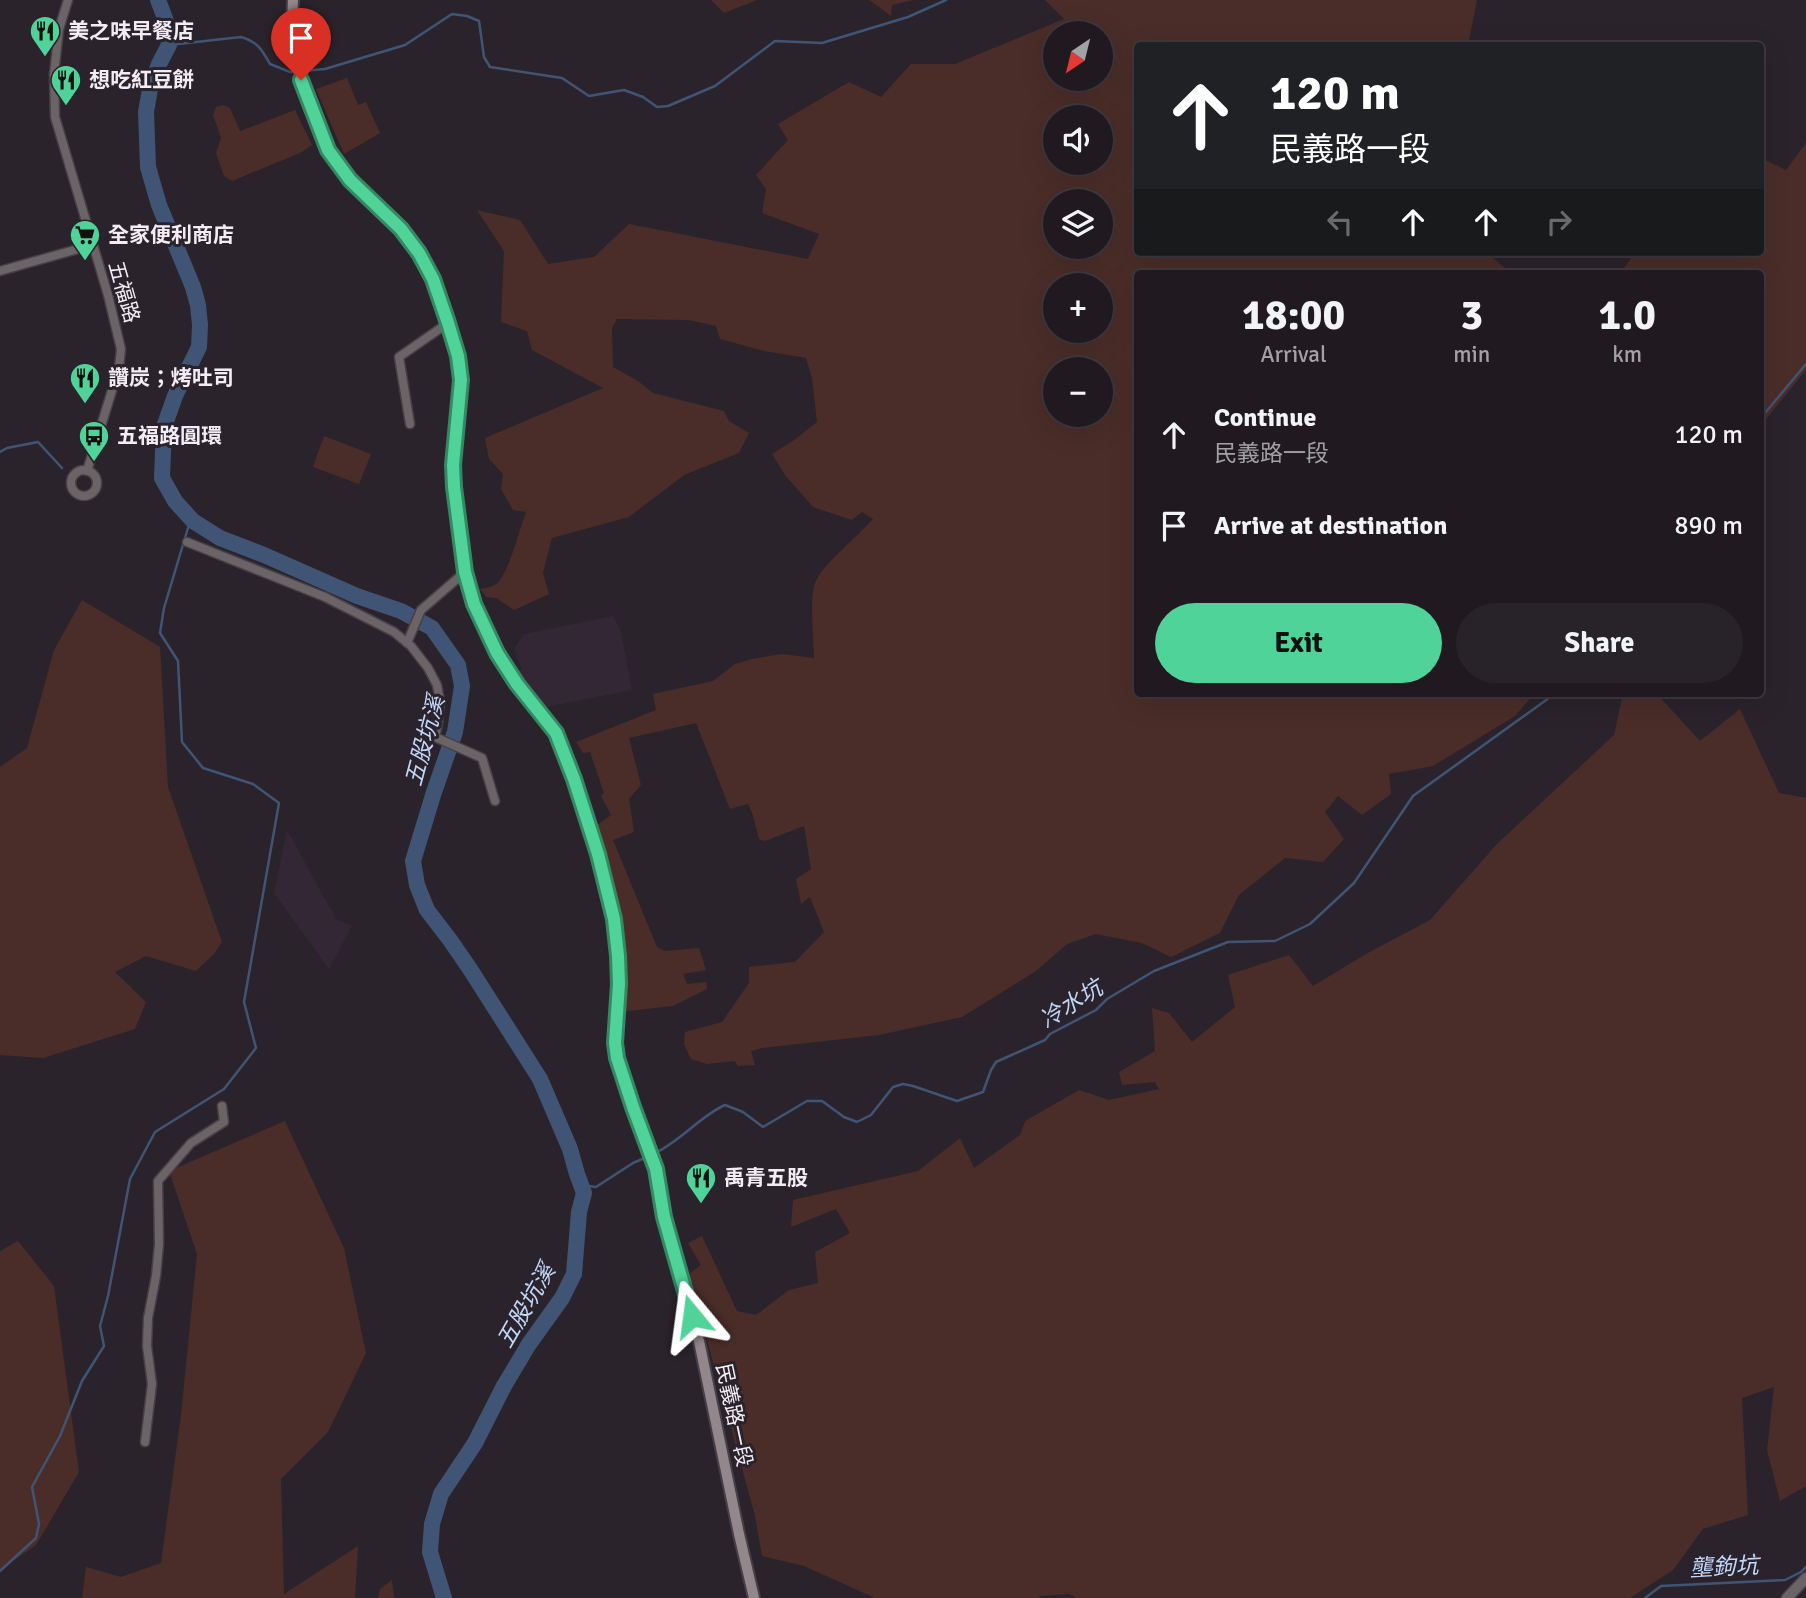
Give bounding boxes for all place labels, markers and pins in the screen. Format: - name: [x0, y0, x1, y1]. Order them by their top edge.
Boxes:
- pin: [271, 8, 331, 80]
- restaurant icon: 美之味早餐店: [28, 14, 62, 58]
- place label: 美之味早餐店: [68, 18, 194, 44]
- restaurant icon: 想吃紅豆餅: [49, 63, 83, 107]
- place label: 想吃紅豆餅: [89, 67, 194, 93]
- supermarket icon: 全家便利商店: [68, 218, 102, 262]
- place label: 全家便利商店: [108, 222, 234, 248]
- restaurant icon: 讚炭；烤吐司: [68, 361, 102, 405]
- place label: 讚炭；烤吐司: [108, 365, 234, 391]
- bus stop icon: 五福路圓環: [77, 419, 111, 463]
- place label: 五福路圓環: [117, 423, 222, 449]
- restaurant icon: 禹青五股: [684, 1161, 718, 1205]
- place label: 禹青五股: [724, 1165, 808, 1191]

